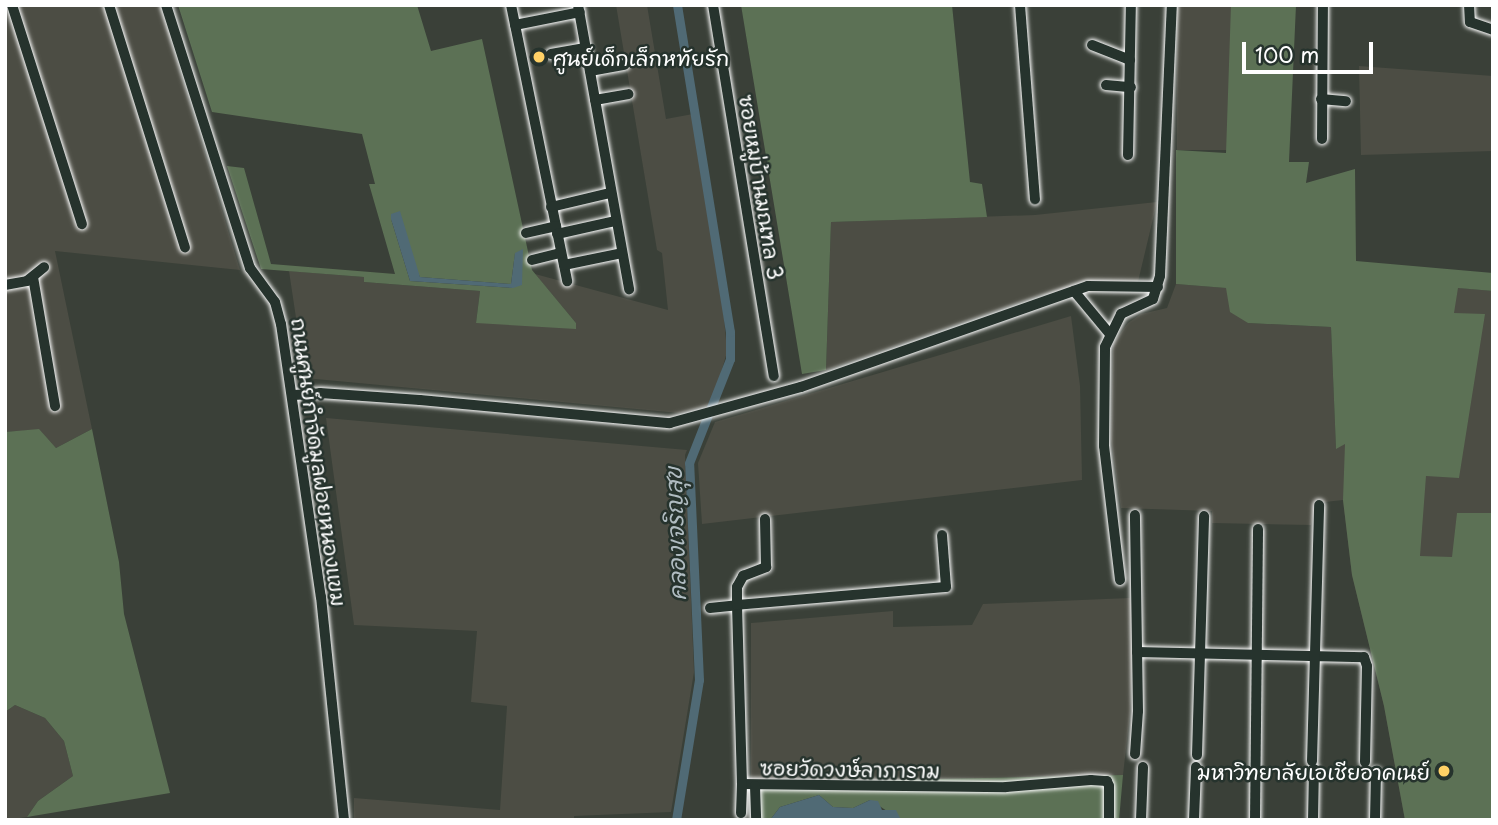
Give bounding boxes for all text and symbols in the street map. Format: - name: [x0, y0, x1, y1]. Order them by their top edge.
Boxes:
- scale bar: [1246, 28, 1377, 72]
- text: 100 m: [1255, 38, 1319, 70]
- place label: ศูนย์เด็กเล็กหทัยรัก: [553, 44, 729, 70]
- marker: ศูนย์เด็กเล็กหทัยรัก: [531, 49, 547, 65]
- street label: ซอยหมู่บ้านมณฑล 3: [735, 93, 789, 281]
- street label: ถนนศูนย์กำจัดมูลฝอยหนองแขม: [287, 316, 353, 608]
- water label: คลองเจริญสุข: [659, 467, 691, 601]
- street label: ซอยวัดวงษ์ลาภาราม: [760, 754, 940, 782]
- place label: มหาวิทยาลัยเอเชียอาคเนย์: [1197, 758, 1430, 784]
- marker: มหาวิทยาลัยเอเชียอาคเนย์: [1436, 763, 1452, 779]

